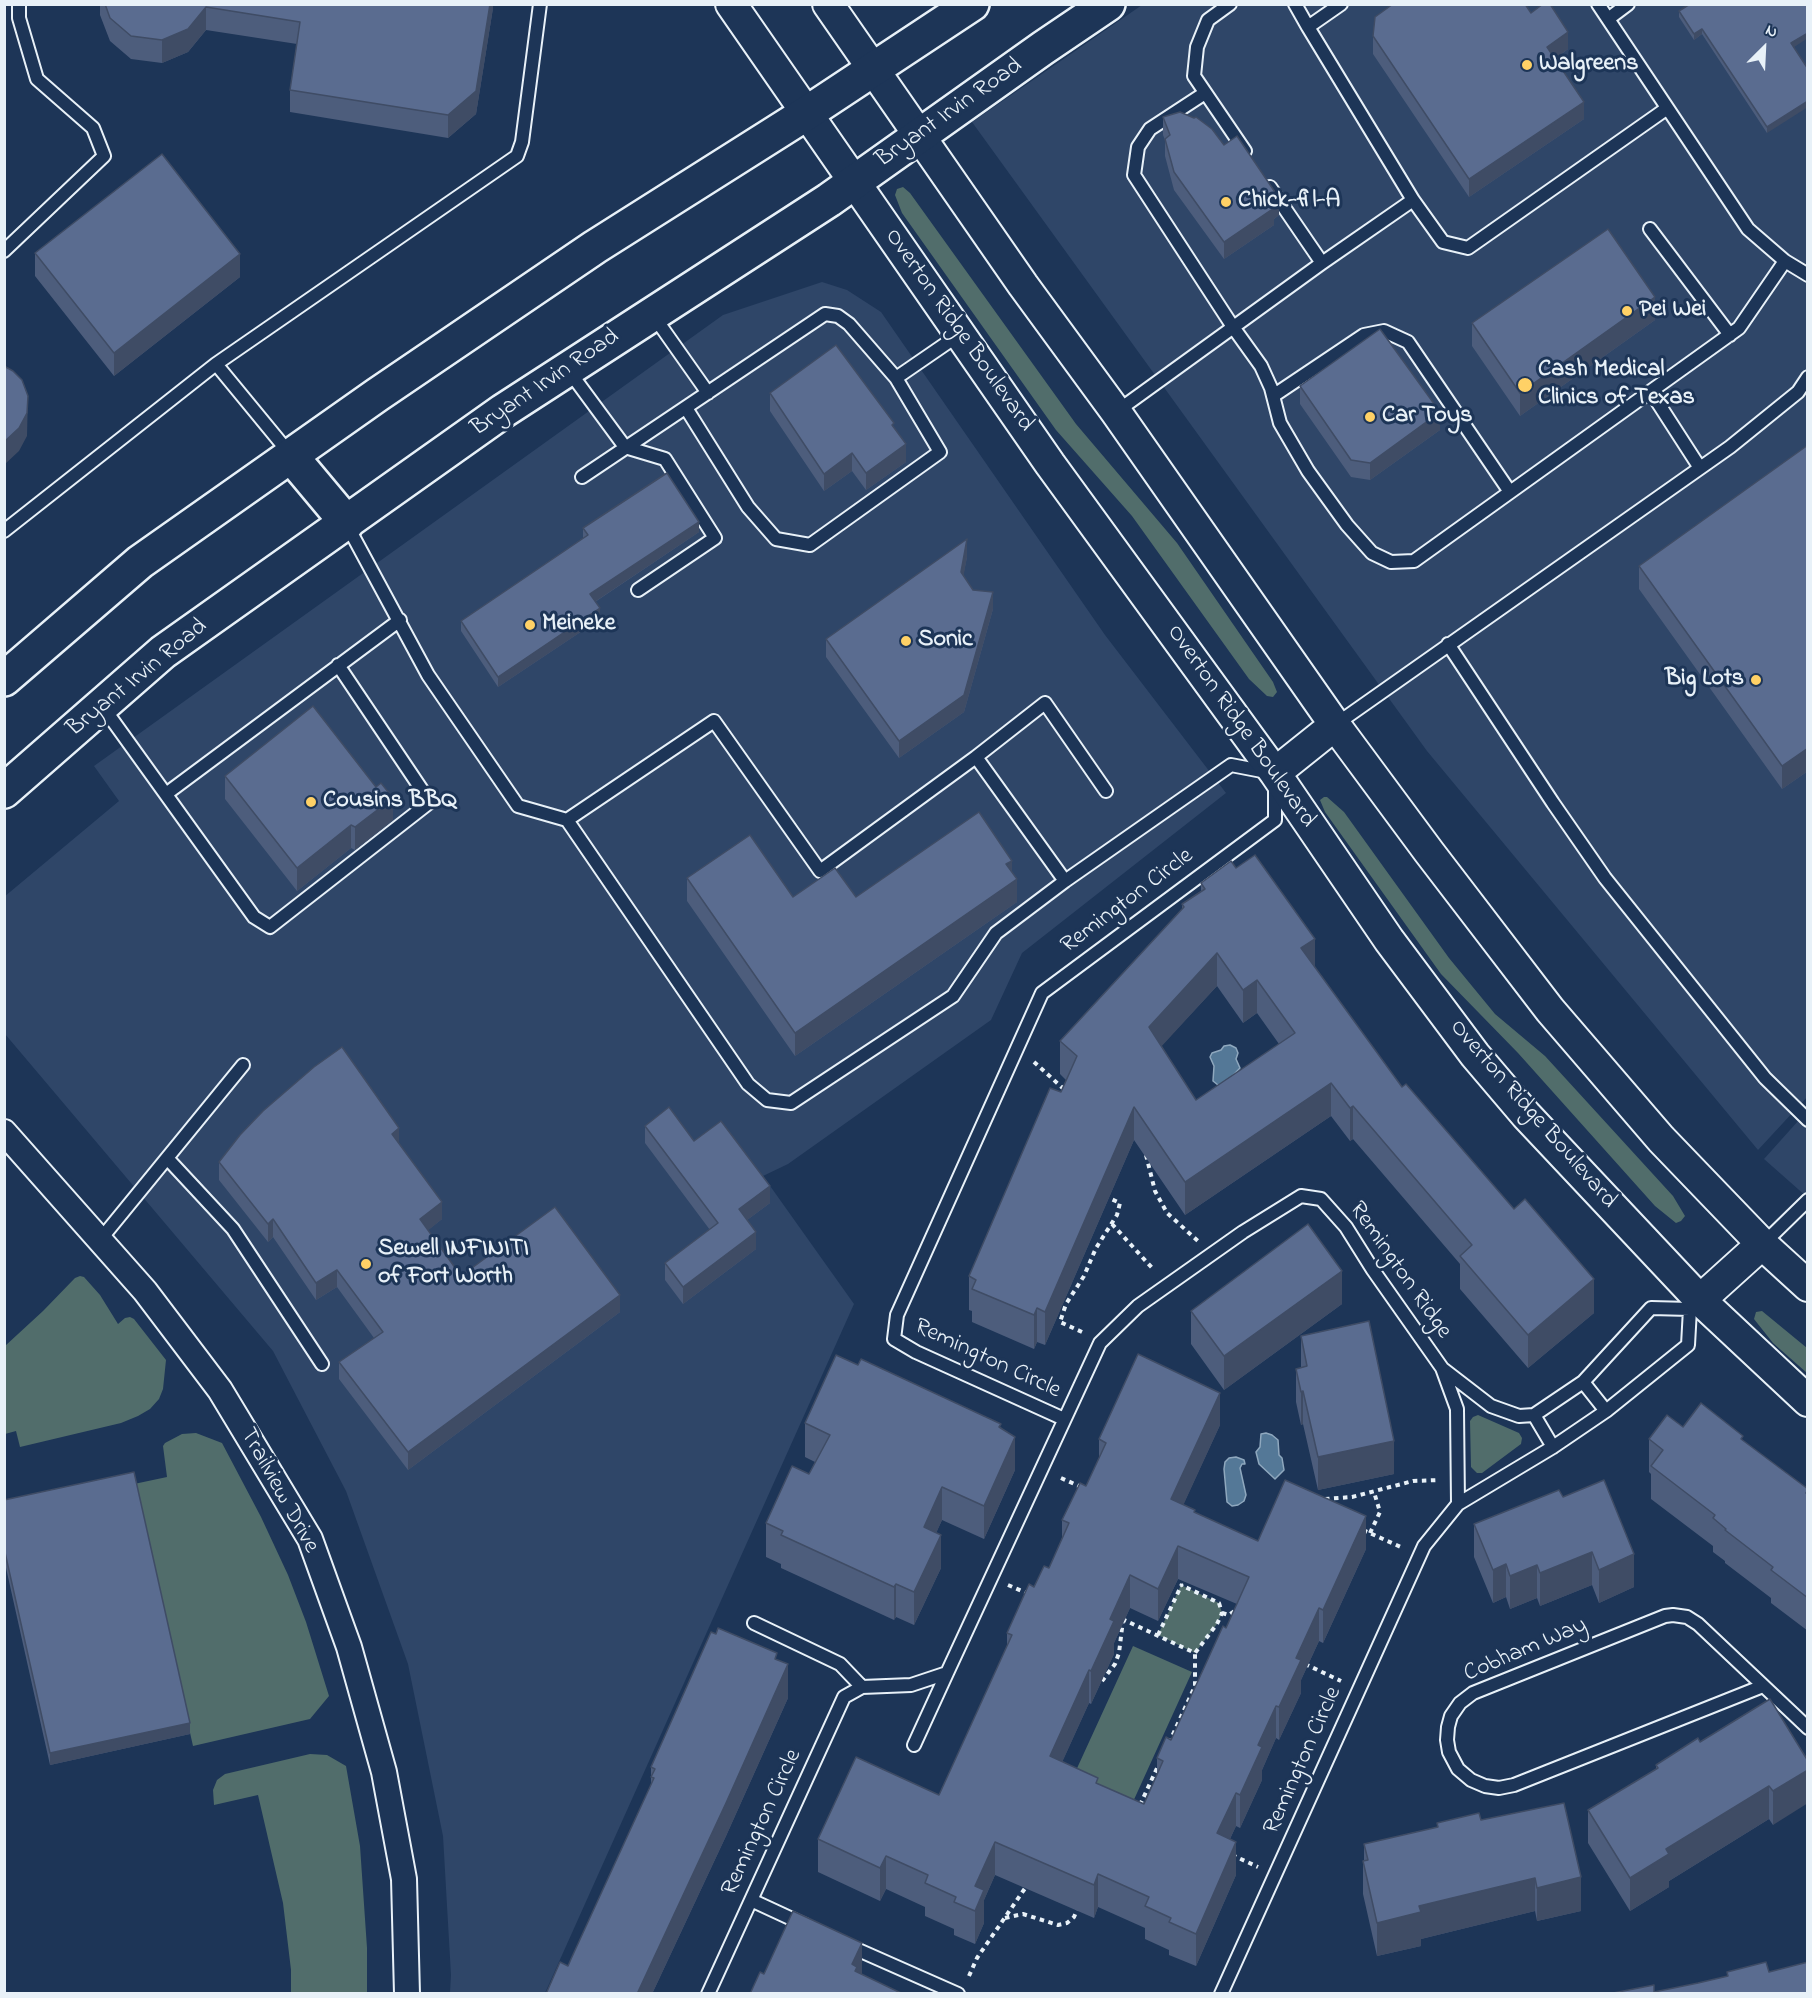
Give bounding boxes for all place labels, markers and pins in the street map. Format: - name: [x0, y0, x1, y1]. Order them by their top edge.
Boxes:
- place label: Walgreens: [1539, 51, 1638, 79]
- marker: Walgreens: [1520, 58, 1534, 72]
- place label: Chick-fil-A: [1238, 188, 1340, 216]
- marker: Chick-fil-A: [1219, 195, 1233, 209]
- place label: Pei Wei: [1639, 297, 1706, 325]
- marker: Pei Wei: [1620, 304, 1634, 318]
- place label: Cash Medical Clinics of Texas: [1538, 357, 1695, 413]
- marker: Cash Medical Clinics of Texas: [1516, 376, 1534, 394]
- place label: Car Toys: [1382, 403, 1472, 431]
- marker: Car Toys: [1363, 410, 1377, 424]
- place label: Meineke: [542, 611, 615, 639]
- marker: Meineke: [523, 618, 537, 632]
- place label: Sonic: [918, 627, 973, 655]
- marker: Sonic: [899, 634, 913, 648]
- place label: Big Lots: [1665, 666, 1744, 694]
- marker: Big Lots: [1749, 673, 1763, 687]
- place label: Cousins BBQ: [323, 788, 457, 816]
- marker: Cousins BBQ: [304, 795, 318, 809]
- place label: Sewell INFINITI of Fort Worth: [378, 1236, 529, 1292]
- marker: Sewell INFINITI of Fort Worth: [359, 1257, 373, 1271]

